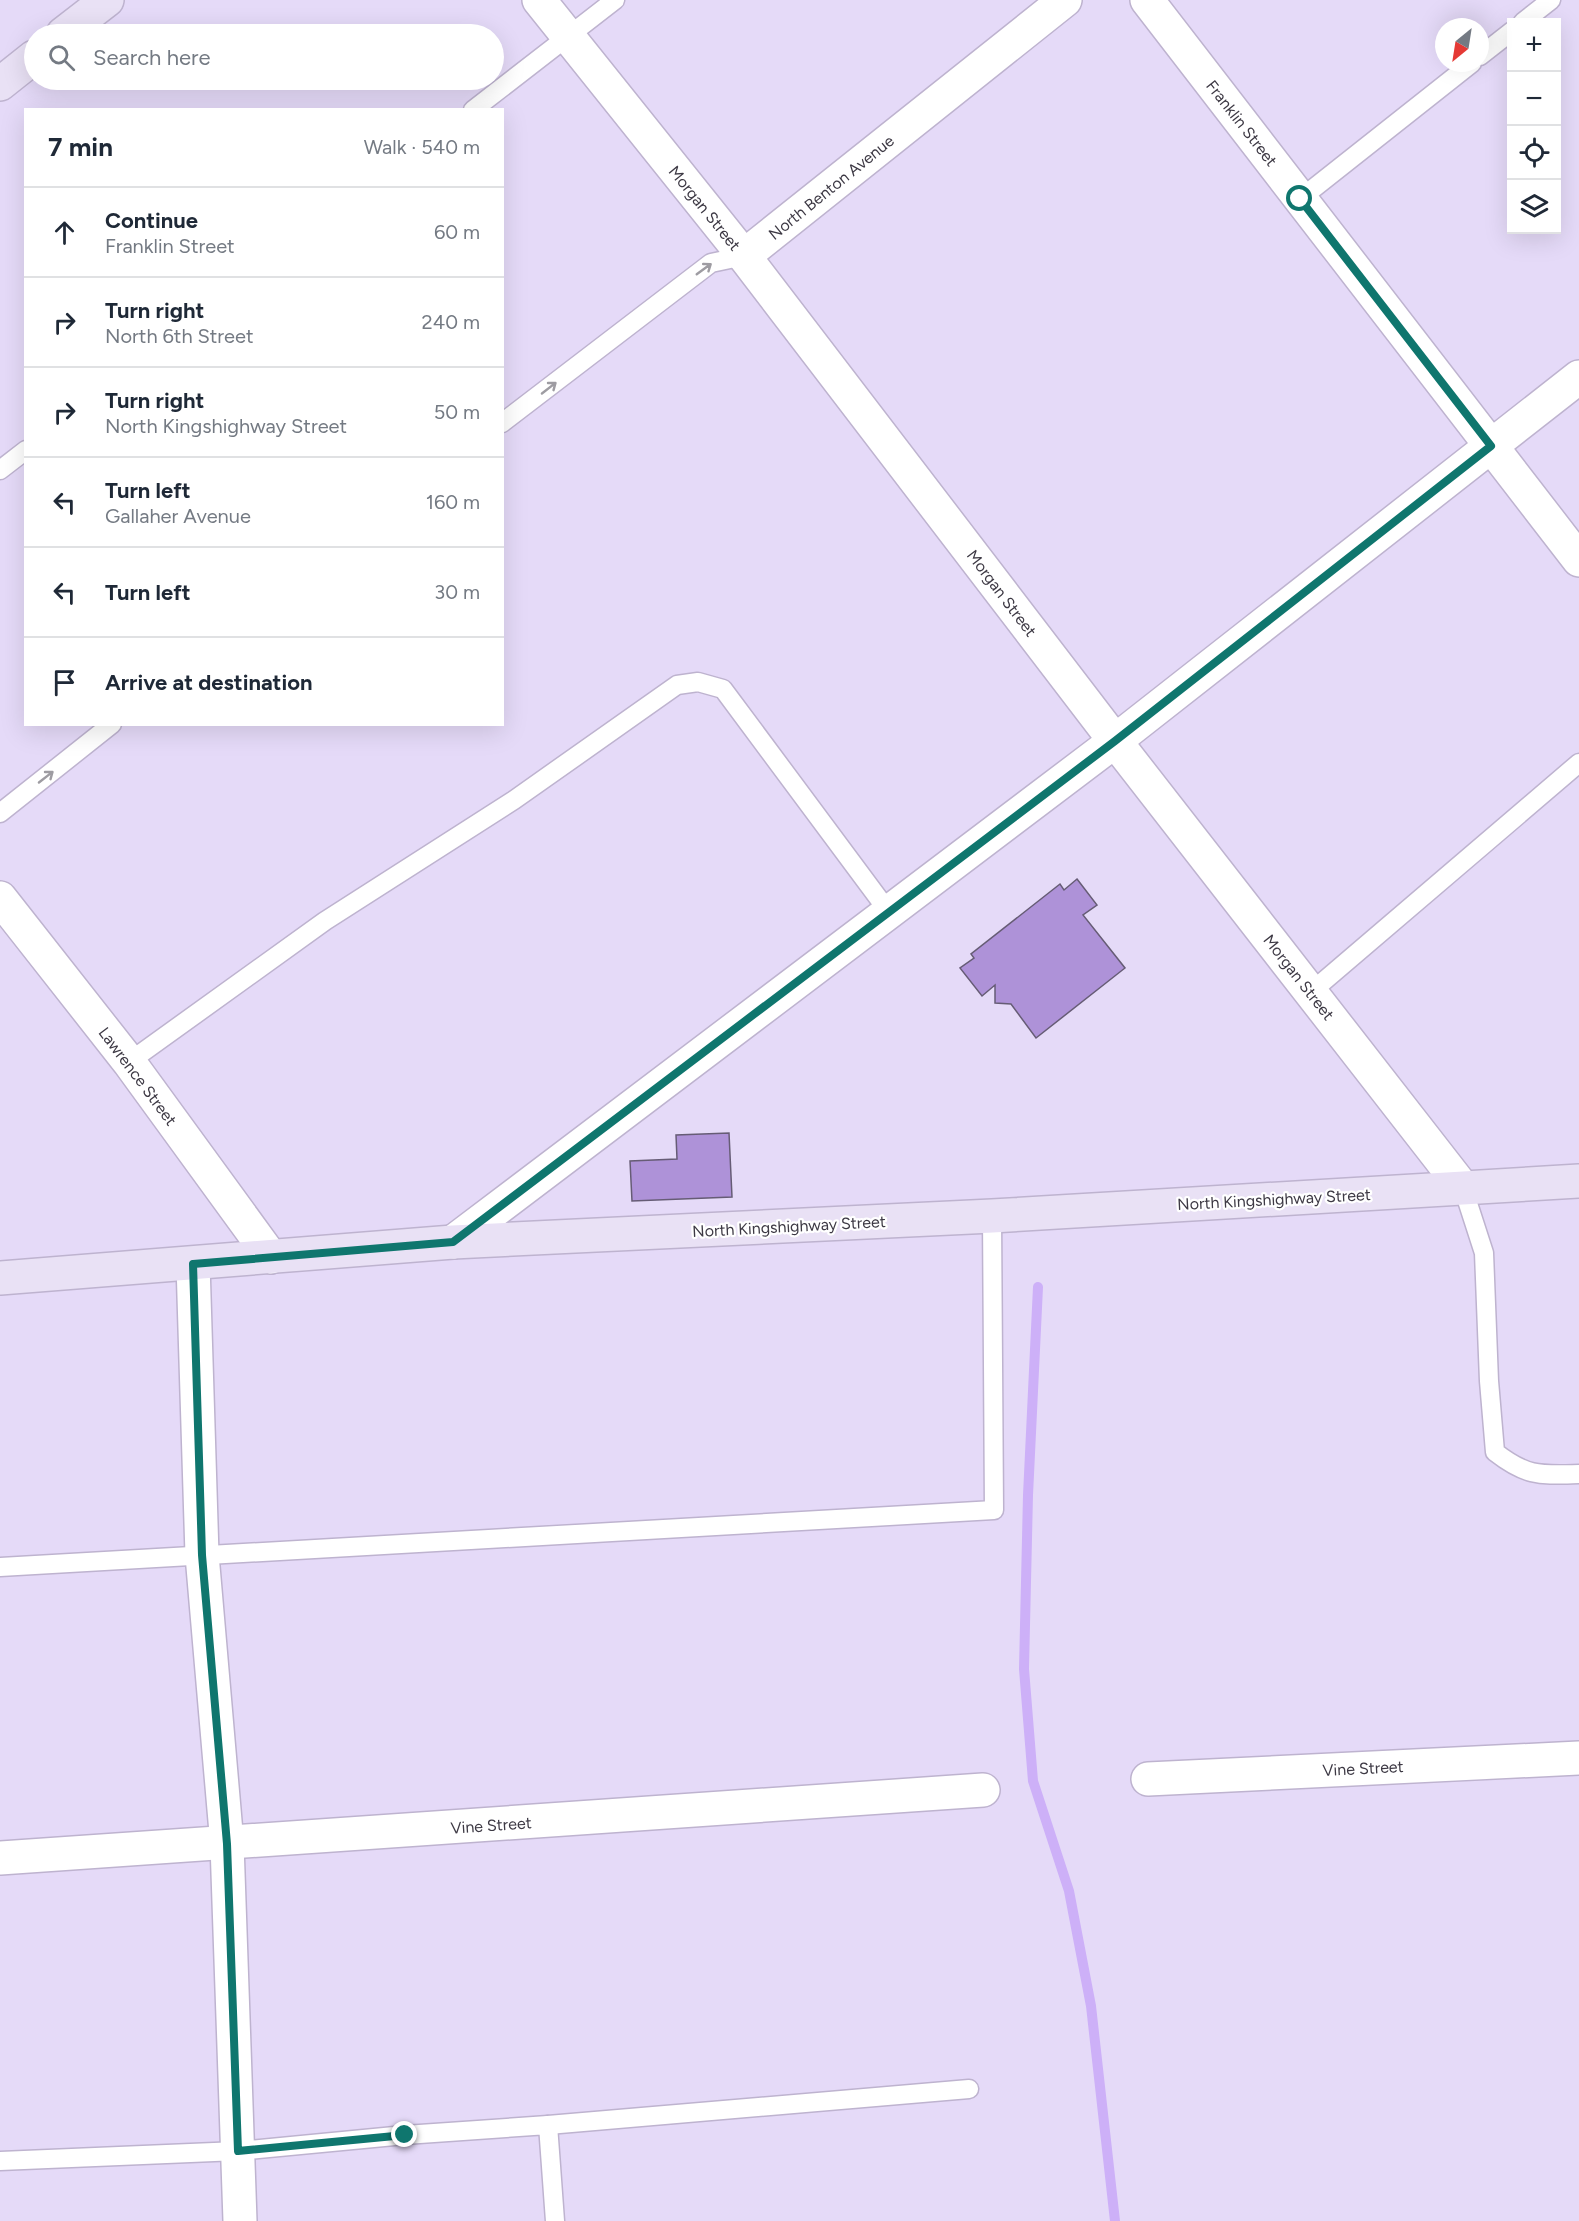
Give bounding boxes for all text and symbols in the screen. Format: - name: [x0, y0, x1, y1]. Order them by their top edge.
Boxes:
- north arrow: [1435, 18, 1489, 72]
- map controls: [1507, 18, 1561, 234]
- button: +: [1507, 18, 1561, 72]
- search box: [24, 24, 504, 90]
- icon: search: [45, 41, 78, 74]
- text: Search here: [93, 44, 211, 71]
- button: −: [1507, 72, 1561, 126]
- street label: Franklin Street: [1202, 77, 1281, 170]
- button: locate: [1507, 126, 1561, 180]
- text: 7 min: [48, 131, 113, 163]
- street label: North Benton Avenue: [765, 131, 898, 244]
- text: Walk · 540 m: [364, 135, 480, 159]
- street label: Morgan Street: [665, 162, 745, 254]
- button: layers: [1507, 180, 1561, 234]
- route start: [1286, 185, 1312, 211]
- text: Continue: [105, 207, 198, 234]
- icon: ahead: [48, 216, 81, 249]
- text: 60 m: [434, 220, 480, 244]
- text: Franklin Street: [105, 234, 235, 258]
- one-way arrow: [695, 263, 711, 275]
- text: Turn right: [105, 297, 204, 324]
- icon: right: [48, 306, 81, 339]
- text: 240 m: [422, 310, 480, 334]
- text: North 6th Street: [105, 324, 253, 348]
- one-way arrow: [541, 381, 557, 394]
- text: Turn right: [105, 387, 204, 414]
- icon: right: [48, 396, 81, 429]
- text: 50 m: [434, 400, 480, 424]
- text: North Kingshighway Street: [105, 414, 347, 438]
- text: Turn left: [105, 477, 191, 504]
- icon: left: [48, 486, 81, 519]
- text: 160 m: [426, 490, 480, 514]
- text: Gallaher Avenue: [105, 504, 251, 528]
- street label: Morgan Street: [963, 546, 1040, 640]
- icon: left: [48, 576, 81, 609]
- text: Turn left: [105, 579, 191, 606]
- text: 30 m: [434, 580, 480, 604]
- icon: arrive: [48, 666, 81, 699]
- text: Arrive at destination: [105, 669, 313, 696]
- one-way arrow: [38, 770, 54, 783]
- street label: Morgan Street: [1259, 931, 1338, 1024]
- street label: Lawrence Street: [94, 1023, 181, 1129]
- street label: North Kingshighway Street: [1177, 1185, 1371, 1214]
- street label: North Kingshighway Street: [692, 1212, 886, 1241]
- street label: Vine Street: [1322, 1757, 1404, 1780]
- street label: Vine Street: [450, 1813, 532, 1838]
- route end: [391, 2121, 417, 2147]

